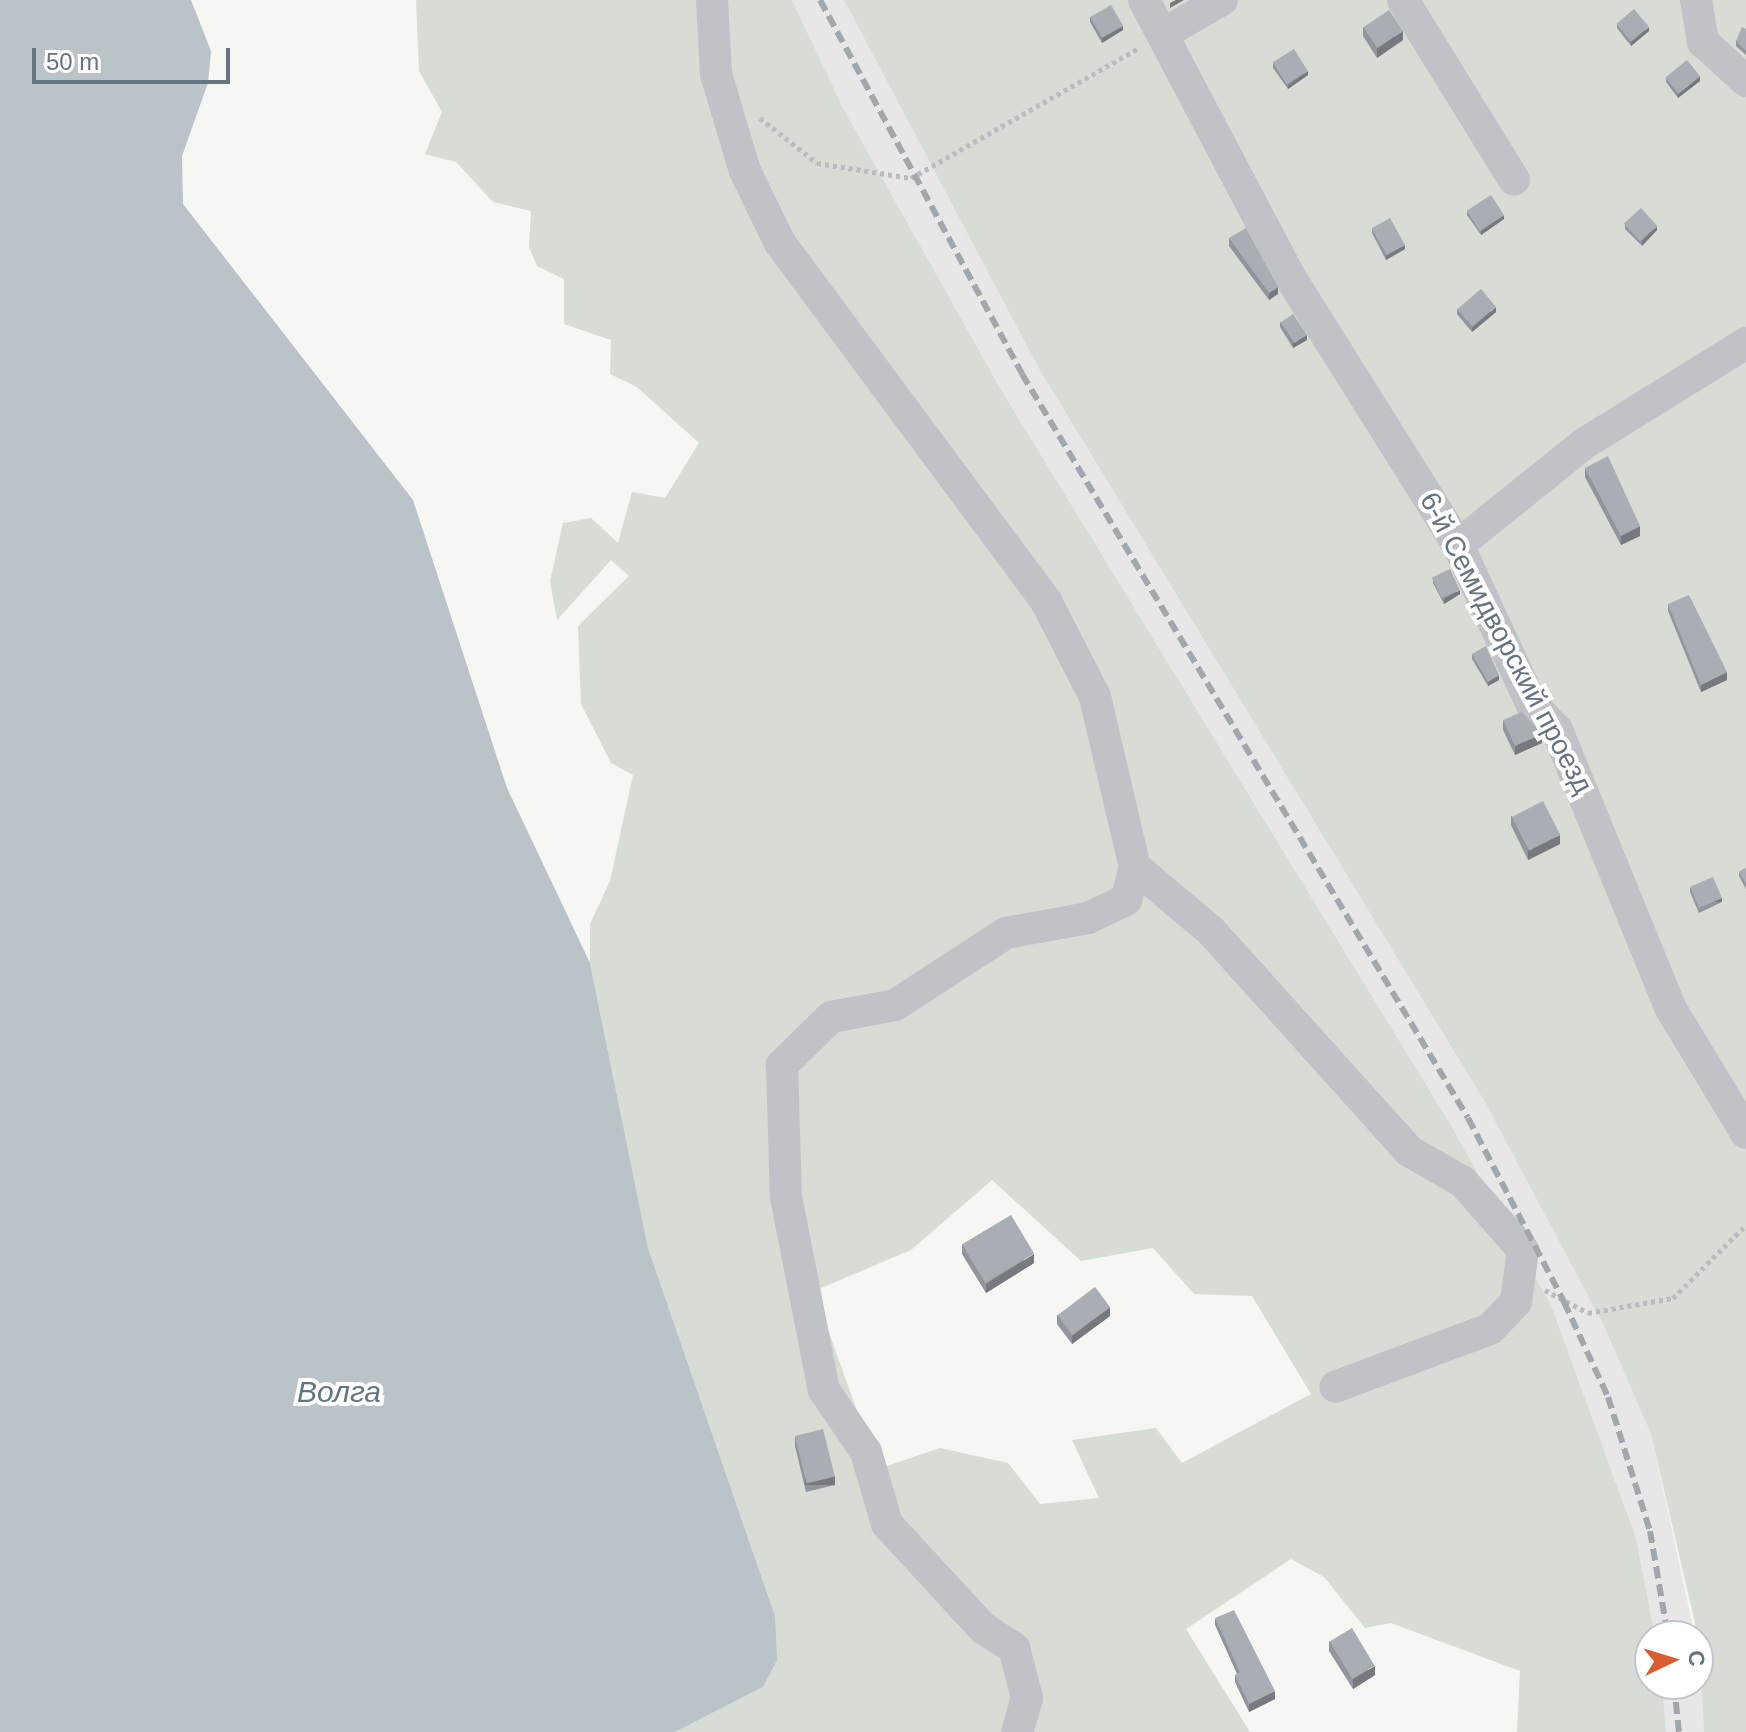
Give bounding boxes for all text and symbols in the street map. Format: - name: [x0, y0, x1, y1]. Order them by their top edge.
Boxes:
- scale bar: [36, 32, 234, 82]
- text: 50 m: [46, 48, 99, 75]
- street label: 6-й Семидворский проезд: [1412, 487, 1600, 799]
- water label: Волга: [297, 1374, 381, 1410]
- north arrow: [1634, 1620, 1714, 1700]
- text: С: [1683, 1650, 1709, 1667]

